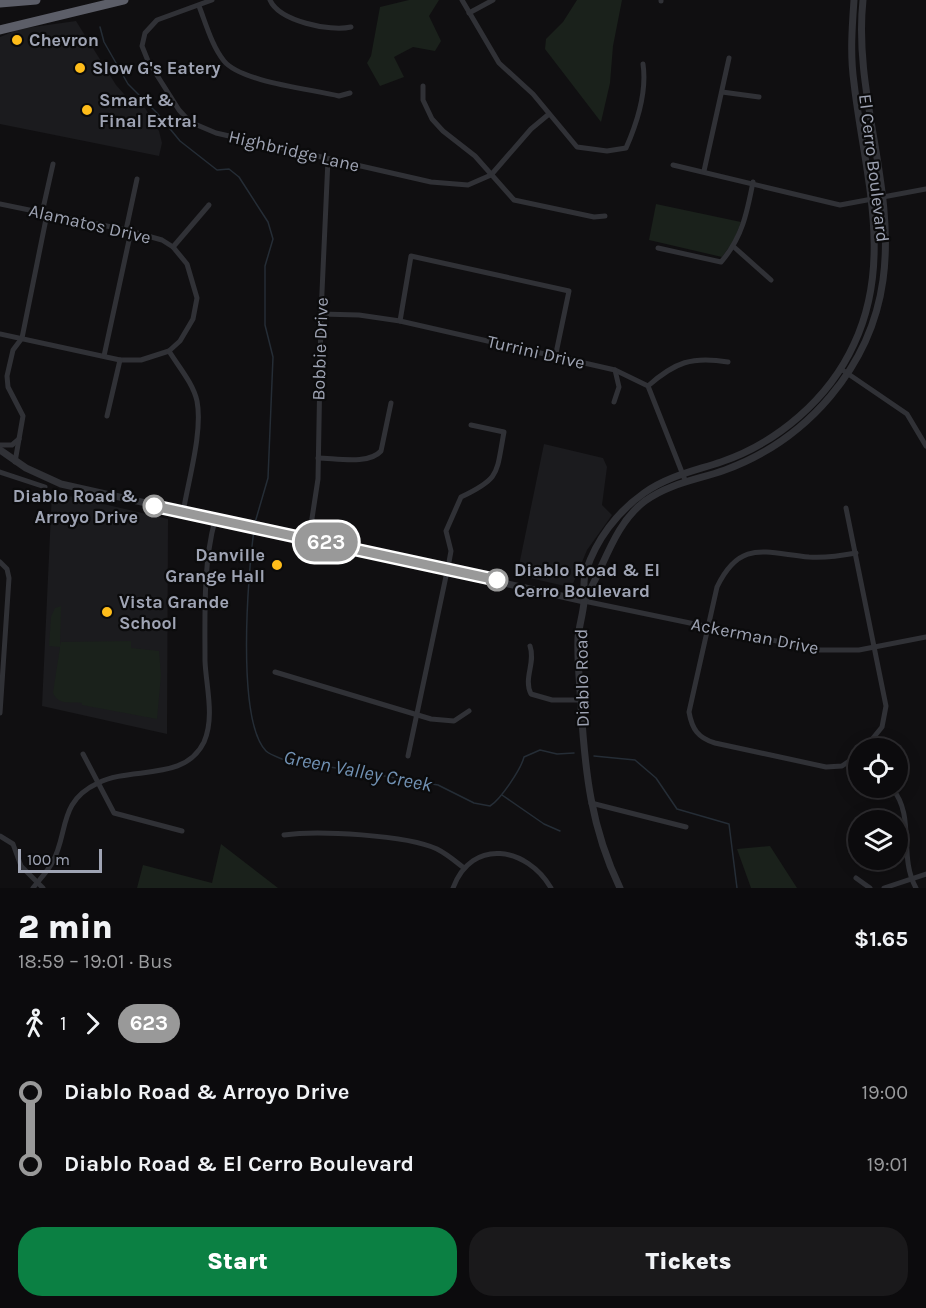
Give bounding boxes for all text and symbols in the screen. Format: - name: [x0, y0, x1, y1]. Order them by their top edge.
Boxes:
- place label: Chevron: [29, 29, 99, 51]
- marker: Chevron: [10, 33, 24, 47]
- place label: Slow G's Eatery: [92, 57, 221, 79]
- marker: Slow G's Eatery: [73, 61, 87, 75]
- place label: Smart & Final Extra!: [99, 89, 197, 132]
- street label: El Cerro Boulevard: [854, 93, 894, 243]
- marker: Smart & Final Extra!: [80, 103, 94, 117]
- street label: Highbridge Lane: [226, 125, 362, 177]
- street label: Alamatos Drive: [27, 199, 153, 249]
- street label: Bobbie Drive: [307, 297, 333, 401]
- street label: Turrini Drive: [485, 330, 587, 374]
- place label: Diablo Road & Arroyo Drive: [13, 485, 138, 528]
- marker: Diablo Road & Arroyo Drive: [143, 495, 165, 517]
- line badge: 623: [292, 522, 360, 562]
- text: 623: [307, 530, 345, 554]
- place label: Danville Grange Hall: [165, 544, 265, 587]
- marker: Danville Grange Hall: [270, 558, 284, 572]
- place label: Diablo Road & El Cerro Boulevard: [514, 559, 660, 602]
- marker: Diablo Road & El Cerro Boulevard: [486, 569, 508, 591]
- place label: Vista Grande School: [119, 591, 229, 634]
- marker: Vista Grande School: [100, 605, 114, 619]
- street label: Ackerman Drive: [689, 613, 821, 659]
- street label: Diablo Road: [570, 629, 594, 727]
- map controls: [848, 738, 908, 870]
- button: locate: [848, 738, 908, 798]
- water label: Green Valley Creek: [282, 745, 435, 797]
- button: layers: [848, 810, 908, 870]
- scale bar: [18, 846, 102, 874]
- text: 100 m: [27, 850, 70, 869]
- text: 2 min: [18, 908, 113, 946]
- text: $1.65: [854, 926, 908, 952]
- text: 18:59 – 19:01 · Bus: [18, 950, 173, 973]
- icon: walk: [18, 1007, 51, 1040]
- icon: forward: [76, 1007, 109, 1040]
- text: 623: [130, 1011, 168, 1035]
- text: 1: [60, 1012, 67, 1035]
- text: Diablo Road & Arroyo Drive: [64, 1079, 349, 1105]
- text: 19:00: [861, 1081, 908, 1104]
- text: Diablo Road & El Cerro Boulevard: [64, 1151, 414, 1177]
- text: 19:01: [867, 1153, 908, 1176]
- button: Start: [18, 1227, 457, 1296]
- button: Tickets: [469, 1227, 908, 1296]

